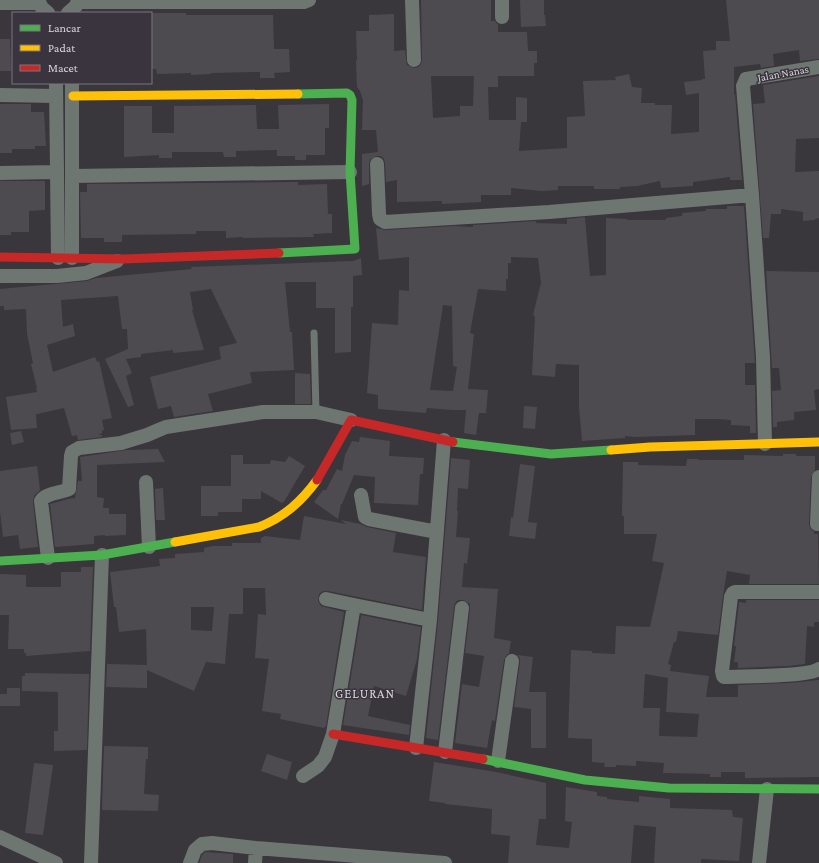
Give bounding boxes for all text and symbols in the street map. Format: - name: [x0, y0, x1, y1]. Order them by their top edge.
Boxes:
- legend: [12, 12, 152, 84]
- text: Lancar: [48, 21, 82, 35]
- text: Padat: [48, 41, 76, 55]
- text: Macet: [48, 61, 79, 75]
- street label: Jalan Nanas: [755, 63, 810, 85]
- district label: GELURAN: [335, 686, 395, 701]

